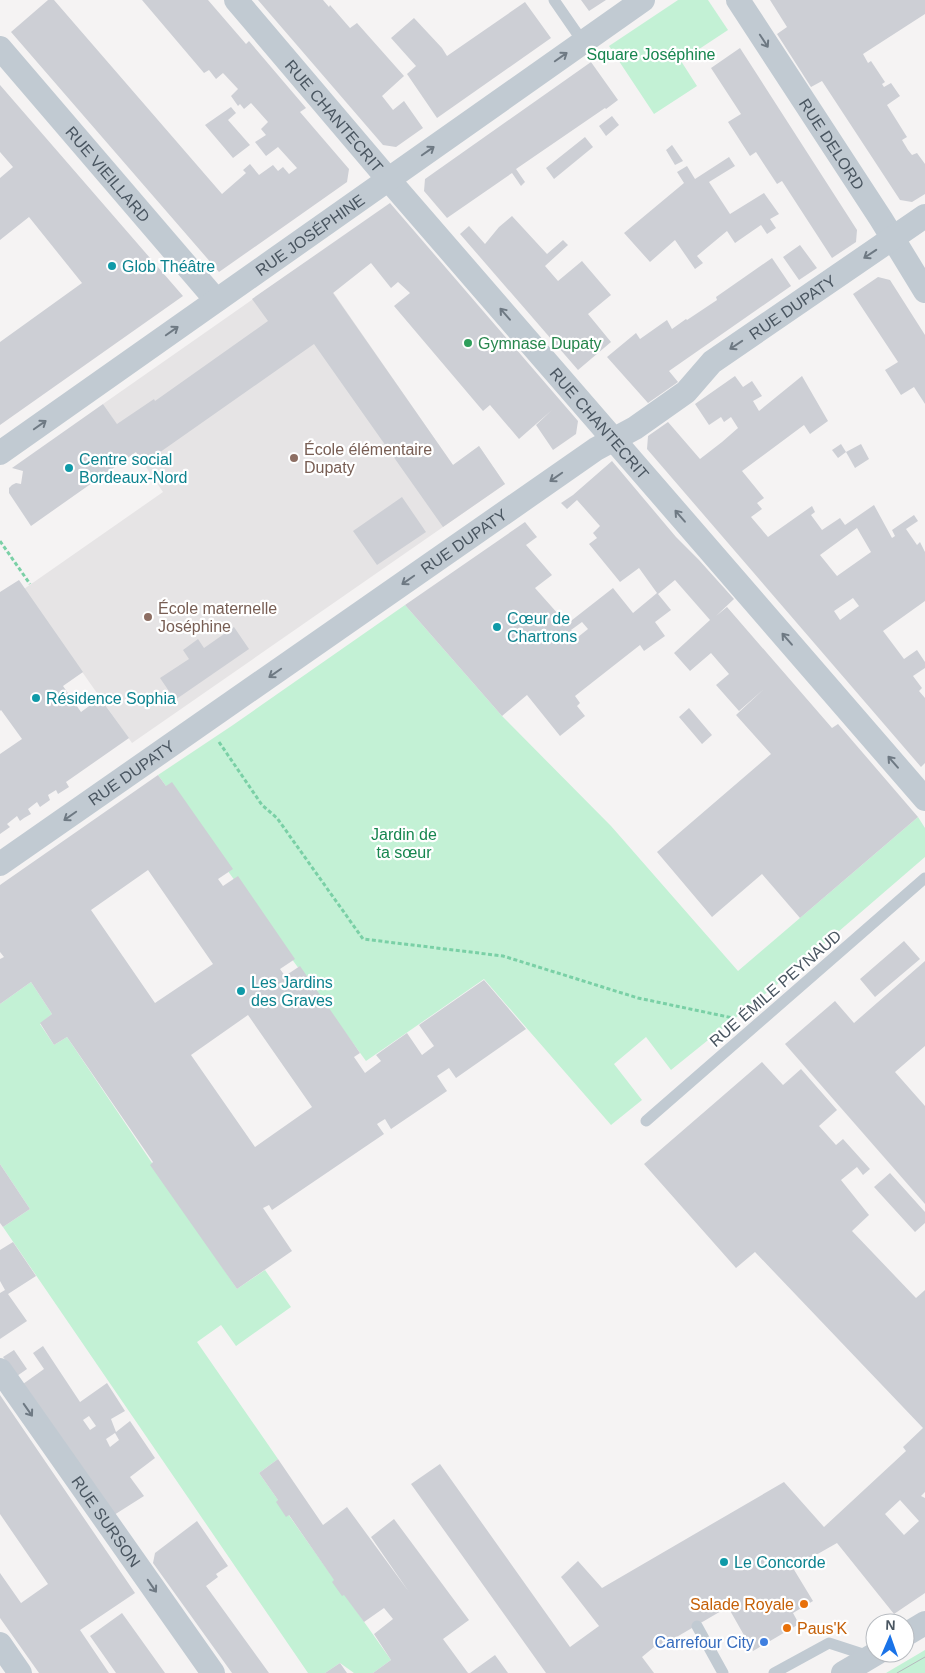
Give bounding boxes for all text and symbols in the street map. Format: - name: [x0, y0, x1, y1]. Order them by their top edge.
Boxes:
- one-way arrow: [759, 34, 769, 48]
- park label: Square Joséphine: [587, 46, 716, 63]
- one-way arrow: [554, 52, 568, 62]
- street label: RUE CHANTECRIT: [282, 57, 386, 176]
- street label: RUE DELORD: [796, 96, 867, 193]
- street label: RUE VIEILLARD: [62, 123, 153, 225]
- one-way arrow: [421, 146, 435, 156]
- street label: RUE JOSÉPHINE: [253, 191, 368, 279]
- one-way arrow: [863, 249, 877, 259]
- place label: Glob Théâtre: [122, 258, 215, 275]
- marker: Glob Théâtre: [106, 260, 118, 272]
- street label: RUE DUPATY: [746, 272, 839, 343]
- one-way arrow: [500, 307, 511, 320]
- one-way arrow: [165, 326, 179, 336]
- place label: Gymnase Dupaty: [478, 335, 602, 352]
- marker: Gymnase Dupaty: [462, 337, 474, 349]
- one-way arrow: [729, 340, 743, 350]
- street label: RUE CHANTECRIT: [546, 365, 652, 483]
- one-way arrow: [33, 420, 47, 430]
- place label: École élémentaire Dupaty: [304, 440, 432, 476]
- place label: Centre social Bordeaux-Nord: [79, 451, 188, 486]
- marker: École élémentaire Dupaty: [288, 452, 300, 464]
- marker: Centre social Bordeaux-Nord: [63, 462, 75, 474]
- one-way arrow: [549, 472, 563, 482]
- street label: RUE DUPATY: [418, 506, 510, 577]
- one-way arrow: [675, 510, 686, 523]
- one-way arrow: [402, 575, 416, 585]
- place label: École maternelle Joséphine: [158, 599, 277, 635]
- place label: Cœur de Chartrons: [507, 610, 577, 645]
- marker: École maternelle Joséphine: [142, 611, 154, 623]
- marker: Cœur de Chartrons: [491, 621, 503, 633]
- one-way arrow: [781, 633, 792, 646]
- one-way arrow: [268, 668, 282, 678]
- place label: Résidence Sophia: [46, 690, 176, 707]
- marker: Résidence Sophia: [30, 692, 42, 704]
- street label: RUE DUPATY: [85, 737, 178, 809]
- one-way arrow: [887, 755, 899, 768]
- one-way arrow: [63, 811, 77, 821]
- park label: Jardin de ta sœur: [371, 826, 437, 861]
- street label: RUE ÉMILE PEYNAUD: [706, 926, 844, 1050]
- place label: Les Jardins des Graves: [251, 974, 333, 1009]
- marker: Les Jardins des Graves: [235, 985, 247, 997]
- one-way arrow: [23, 1403, 33, 1417]
- street label: RUE SURSON: [68, 1473, 144, 1570]
- place label: Le Concorde: [734, 1554, 826, 1571]
- marker: Le Concorde: [718, 1556, 730, 1568]
- one-way arrow: [147, 1579, 157, 1593]
- place label: Salade Royale: [690, 1596, 794, 1613]
- marker: Salade Royale: [798, 1598, 810, 1610]
- north arrow: [865, 1613, 915, 1663]
- text: N: [885, 1617, 896, 1633]
- place label: Paus'K: [797, 1620, 848, 1637]
- marker: Paus'K: [781, 1622, 793, 1634]
- place label: Carrefour City: [654, 1634, 754, 1651]
- marker: Carrefour City: [758, 1636, 770, 1648]

